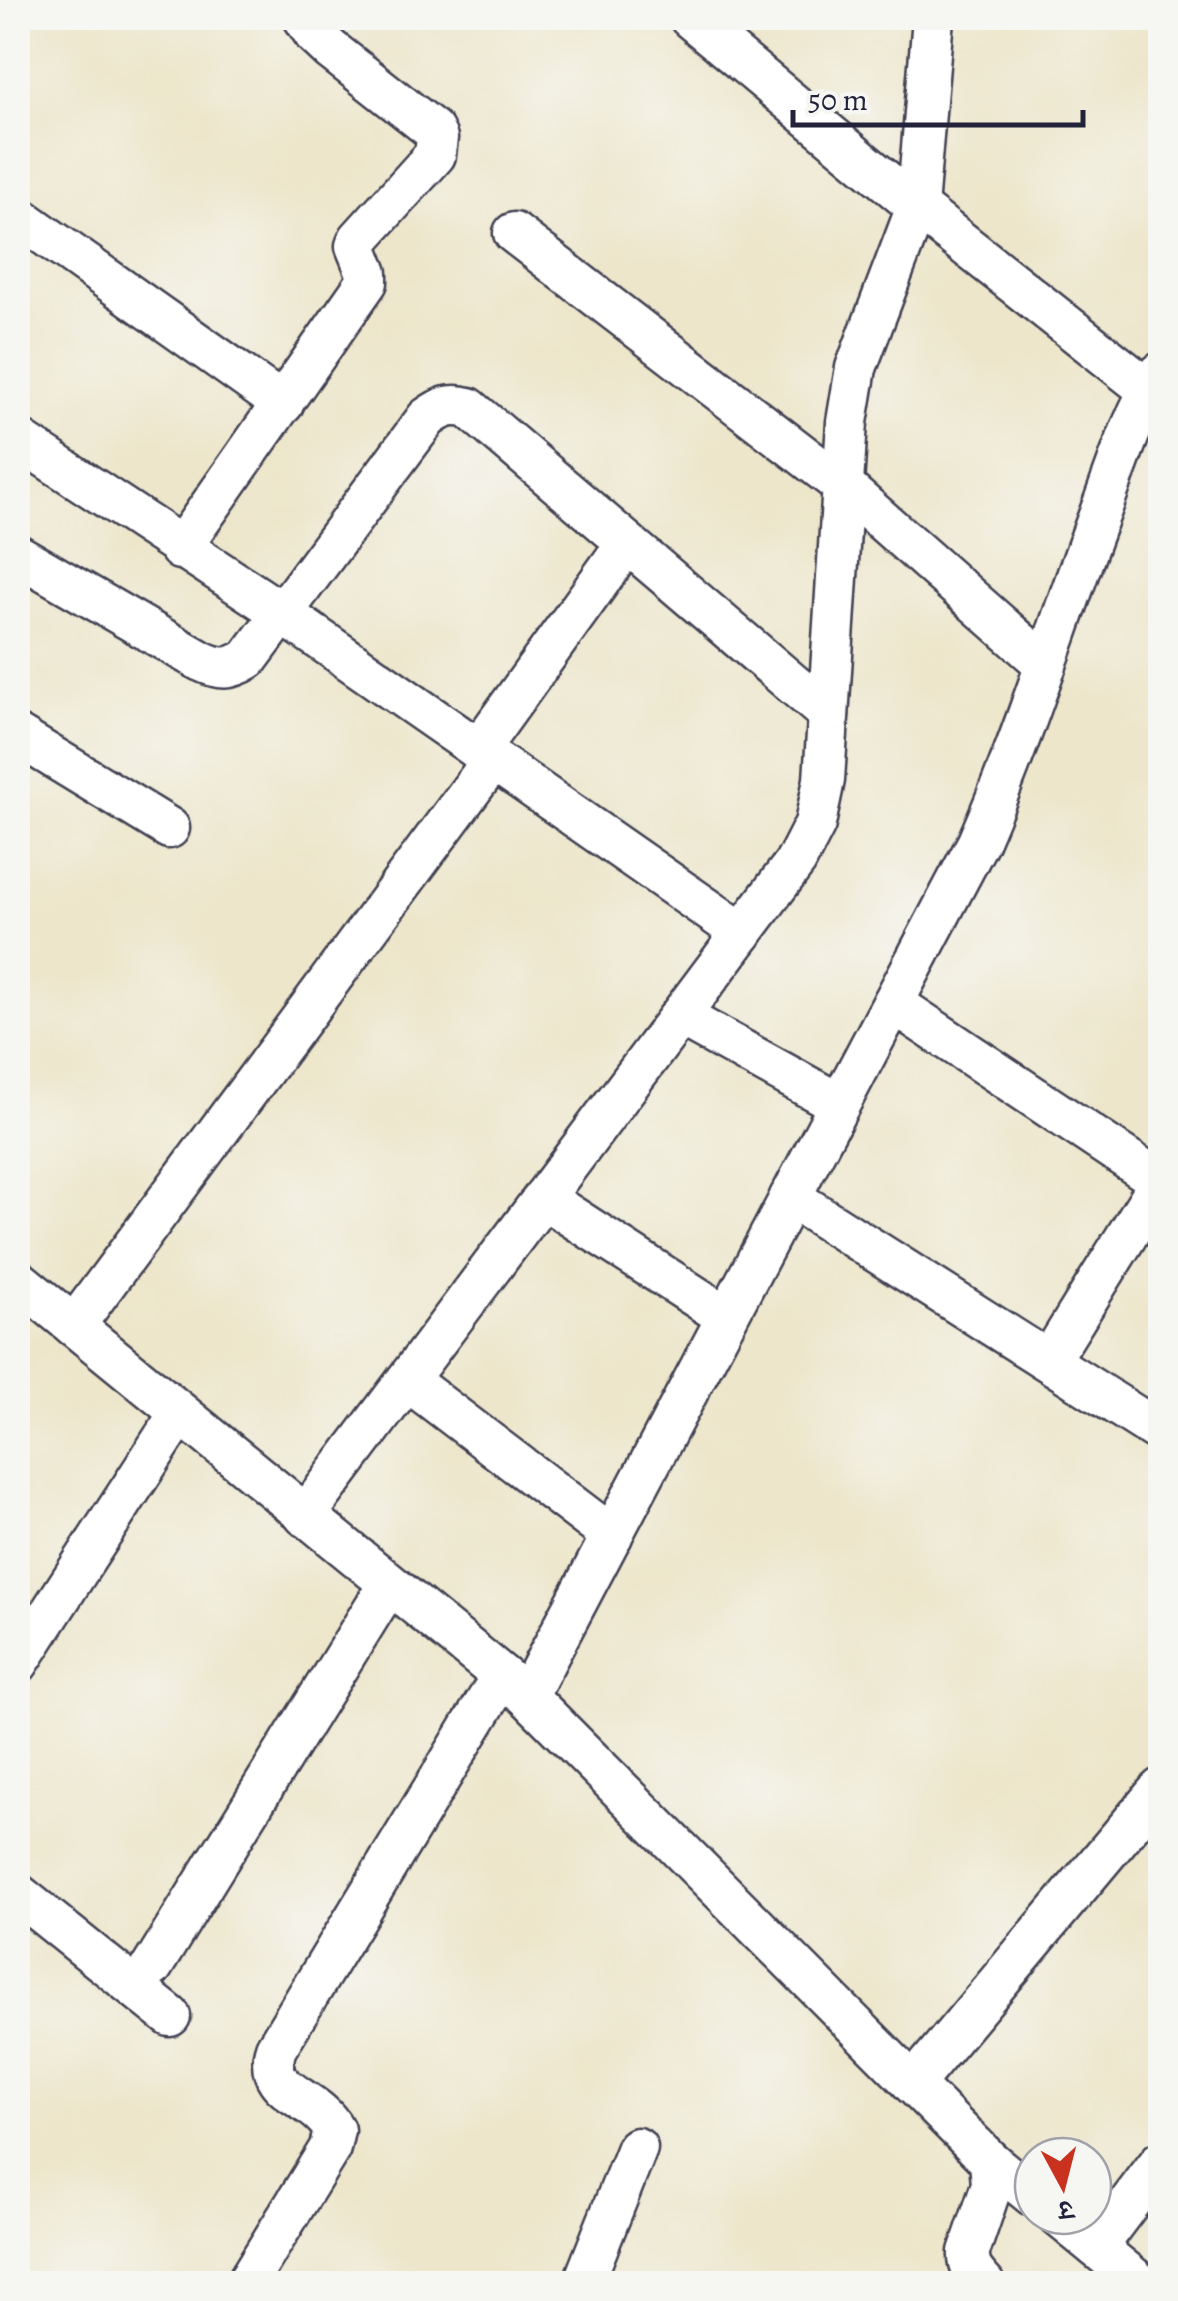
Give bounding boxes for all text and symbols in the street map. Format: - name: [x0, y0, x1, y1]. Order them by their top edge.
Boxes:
- scale bar: [793, 65, 1083, 127]
- text: 50 m: [808, 80, 868, 120]
- north arrow: [1013, 2136, 1113, 2236]
- text: उ: [1055, 2190, 1077, 2230]

